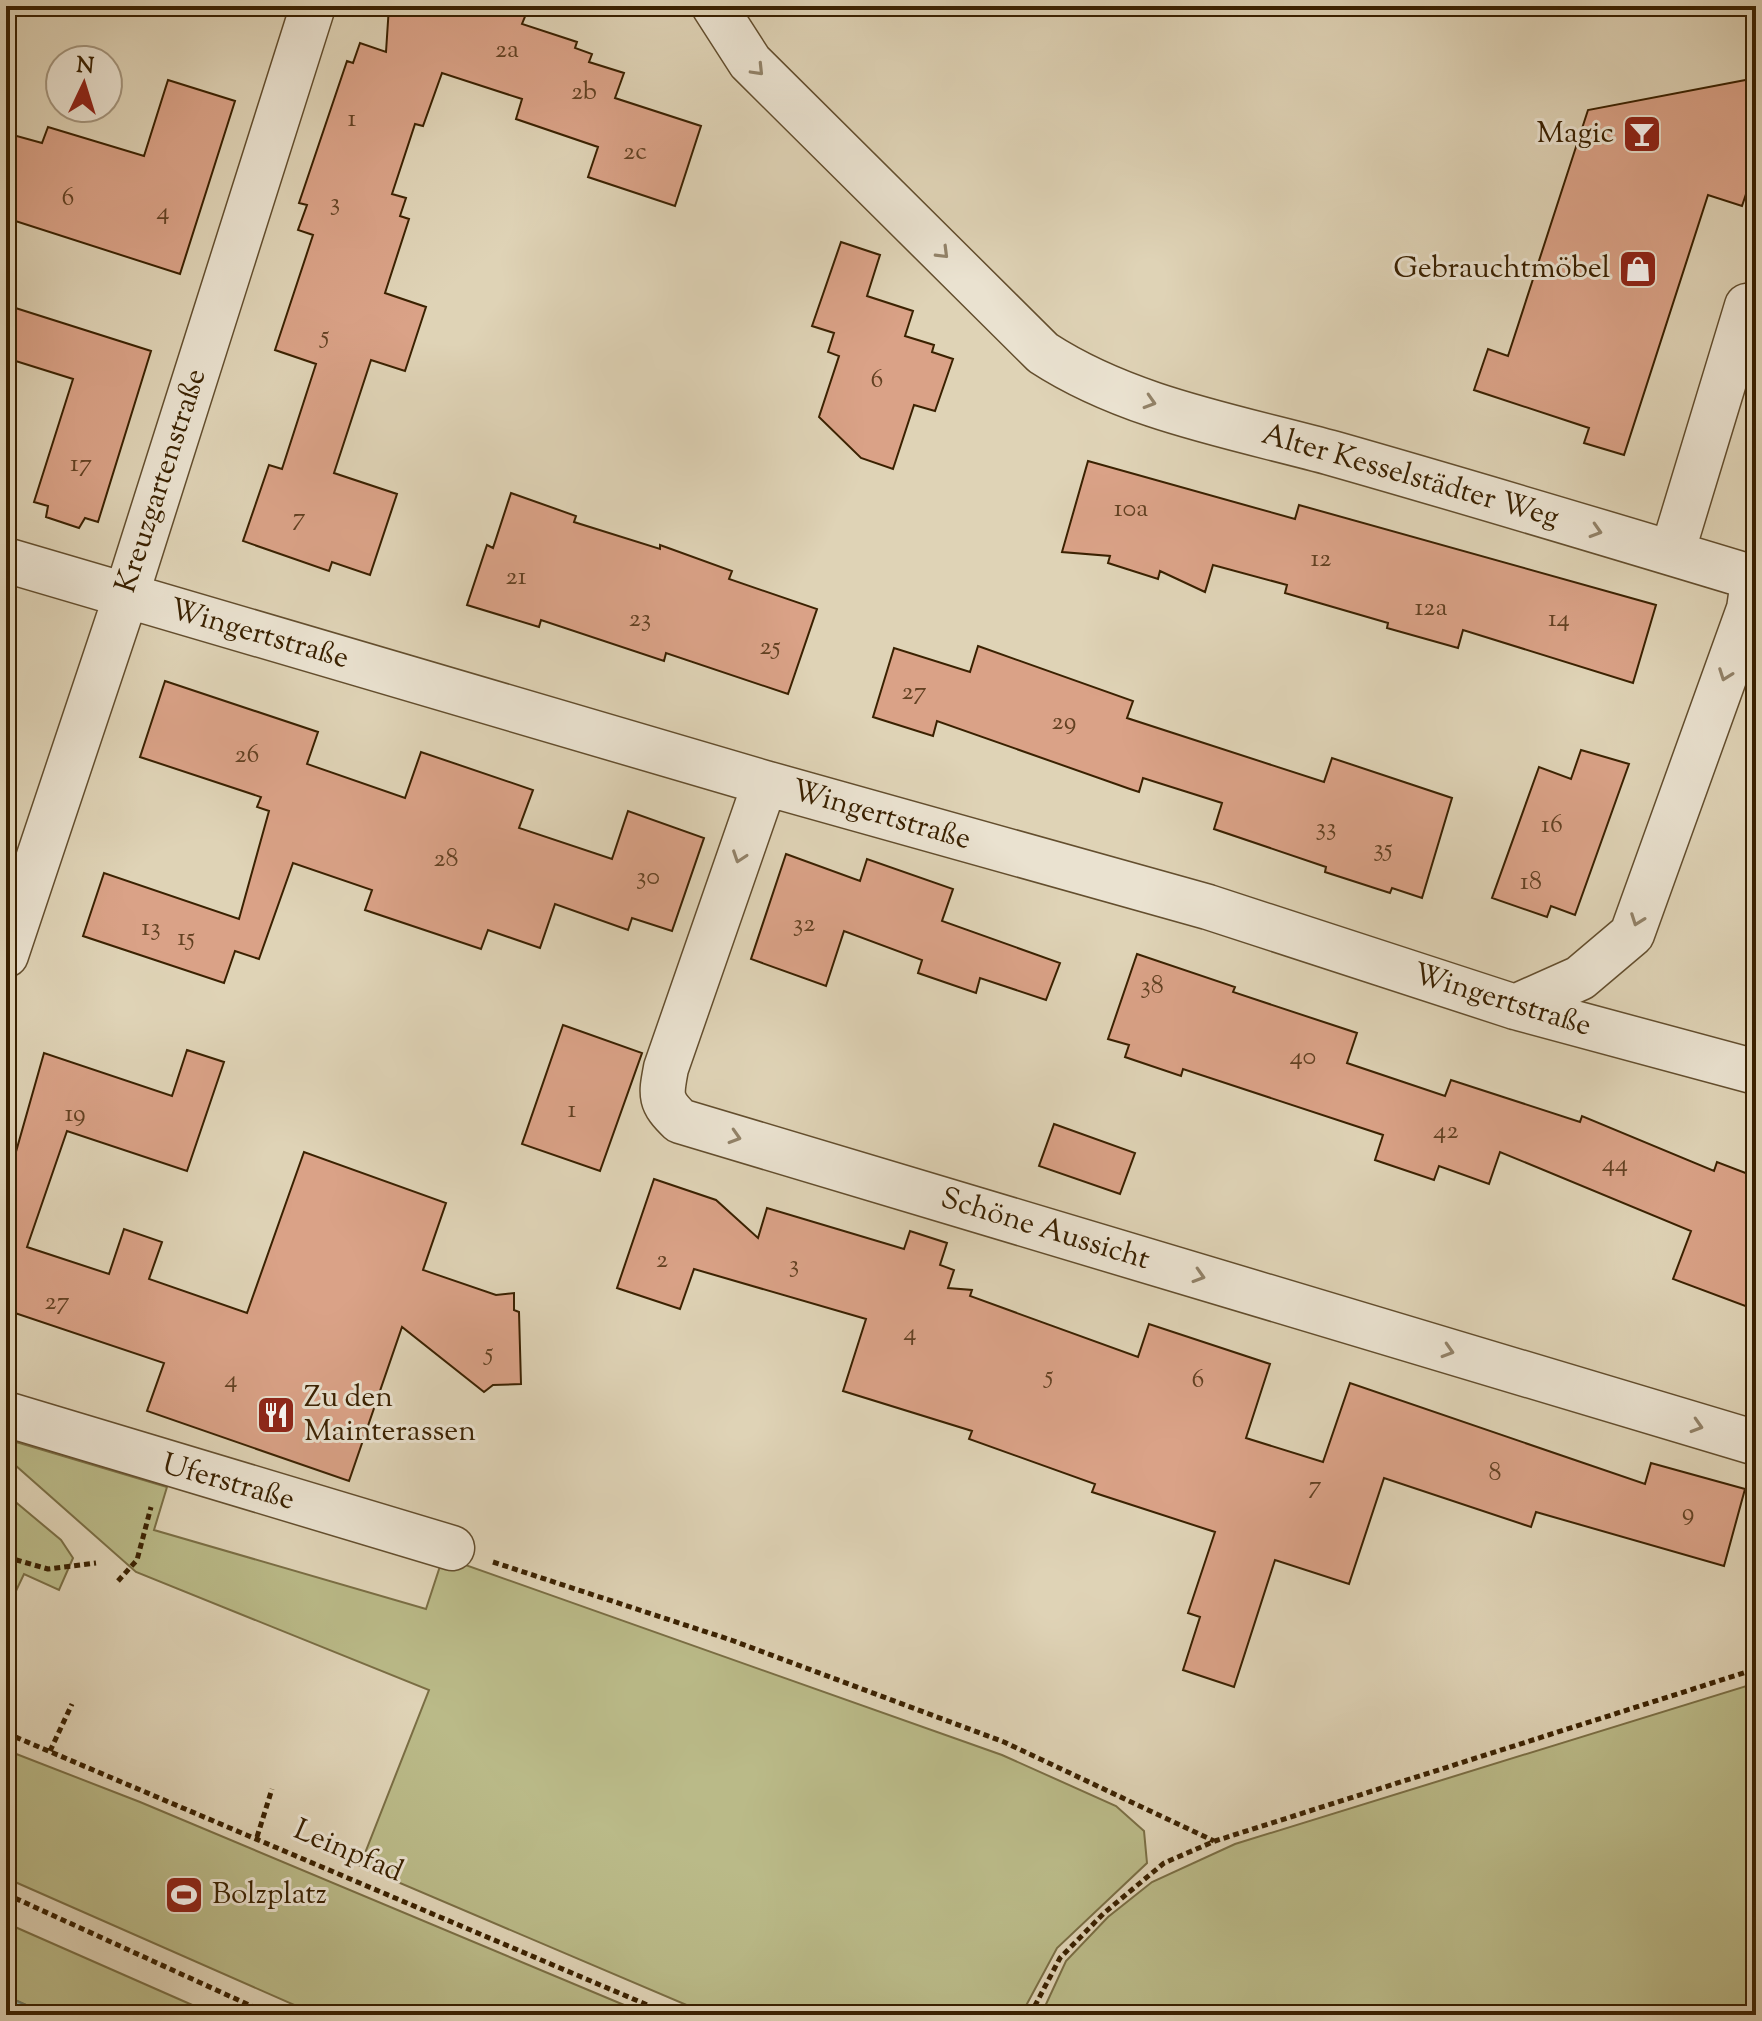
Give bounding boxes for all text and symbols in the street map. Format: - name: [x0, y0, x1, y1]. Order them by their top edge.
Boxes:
- house number: 2a: [495, 32, 519, 69]
- north arrow: [44, 44, 124, 124]
- text: N: [75, 50, 95, 84]
- one-way arrow: [749, 61, 764, 75]
- house number: 2b: [571, 74, 597, 111]
- house number: 1: [348, 101, 357, 138]
- place label: Magic: [1536, 113, 1614, 156]
- bar icon: Magic: [1621, 113, 1663, 155]
- house number: 2c: [623, 134, 647, 171]
- house number: 6: [62, 180, 74, 217]
- house number: 3: [330, 185, 340, 222]
- house number: 4: [156, 194, 170, 231]
- one-way arrow: [934, 244, 948, 258]
- place label: Gebrauchtmöbel: [1393, 248, 1610, 291]
- shop icon: Gebrauchtmöbel: [1617, 248, 1659, 290]
- house number: 5: [319, 318, 330, 355]
- house number: 6: [871, 362, 883, 399]
- street label: Kreuzgartenstraße: [106, 363, 218, 599]
- one-way arrow: [1143, 393, 1156, 409]
- street label: Alter Kesselstädter Weg: [1256, 414, 1564, 540]
- house number: 17: [70, 446, 92, 483]
- house number: 10a: [1114, 491, 1148, 528]
- house number: 7: [292, 500, 306, 537]
- one-way arrow: [1589, 522, 1602, 538]
- house number: 12: [1310, 541, 1332, 578]
- house number: 21: [505, 559, 527, 596]
- street label: Wingertstraße: [164, 589, 354, 681]
- house number: 12a: [1415, 590, 1448, 627]
- house number: 23: [629, 601, 651, 638]
- house number: 14: [1548, 601, 1570, 638]
- house number: 25: [759, 629, 781, 666]
- one-way arrow: [1718, 667, 1735, 681]
- house number: 27: [901, 674, 927, 711]
- house number: 29: [1052, 704, 1076, 741]
- house number: 26: [234, 737, 260, 774]
- street label: Wingertstraße: [786, 770, 976, 862]
- house number: 16: [1541, 807, 1563, 844]
- house number: 33: [1315, 810, 1337, 847]
- house number: 35: [1373, 831, 1393, 868]
- house number: 28: [433, 841, 459, 878]
- one-way arrow: [732, 849, 749, 863]
- house number: 30: [636, 859, 660, 896]
- house number: 18: [1520, 864, 1542, 901]
- house number: 32: [793, 906, 815, 943]
- house number: 13: [141, 910, 161, 947]
- one-way arrow: [1630, 912, 1647, 926]
- house number: 15: [177, 920, 195, 957]
- street label: Wingertstraße: [1408, 953, 1596, 1049]
- house number: 38: [1140, 968, 1164, 1005]
- house number: 40: [1290, 1039, 1316, 1076]
- house number: 1: [568, 1092, 577, 1129]
- house number: 19: [64, 1096, 86, 1133]
- house number: 42: [1433, 1113, 1459, 1150]
- one-way arrow: [728, 1128, 741, 1144]
- house number: 44: [1602, 1146, 1628, 1183]
- street label: Schöne Aussicht: [935, 1178, 1155, 1282]
- house number: 2: [656, 1242, 668, 1279]
- house number: 3: [789, 1247, 799, 1284]
- one-way arrow: [1191, 1267, 1205, 1283]
- house number: 27: [44, 1284, 70, 1321]
- house number: 4: [903, 1315, 917, 1352]
- house number: 5: [483, 1335, 494, 1372]
- one-way arrow: [1440, 1342, 1454, 1358]
- house number: 5: [1043, 1358, 1054, 1395]
- house number: 4: [224, 1362, 238, 1399]
- house number: 6: [1192, 1362, 1204, 1399]
- place label: Zu den Mainterassen: [304, 1377, 476, 1454]
- restaurant icon: Zu den Mainterassen: [255, 1394, 297, 1436]
- one-way arrow: [1689, 1416, 1703, 1432]
- street label: Uferstraße: [157, 1444, 299, 1522]
- house number: 8: [1488, 1455, 1502, 1492]
- house number: 7: [1308, 1468, 1322, 1505]
- house number: 9: [1682, 1495, 1694, 1532]
- street label: Leinpfad: [286, 1810, 410, 1894]
- sports icon: Bolzplatz: [163, 1874, 205, 1916]
- place label: Bolzplatz: [212, 1874, 327, 1917]

